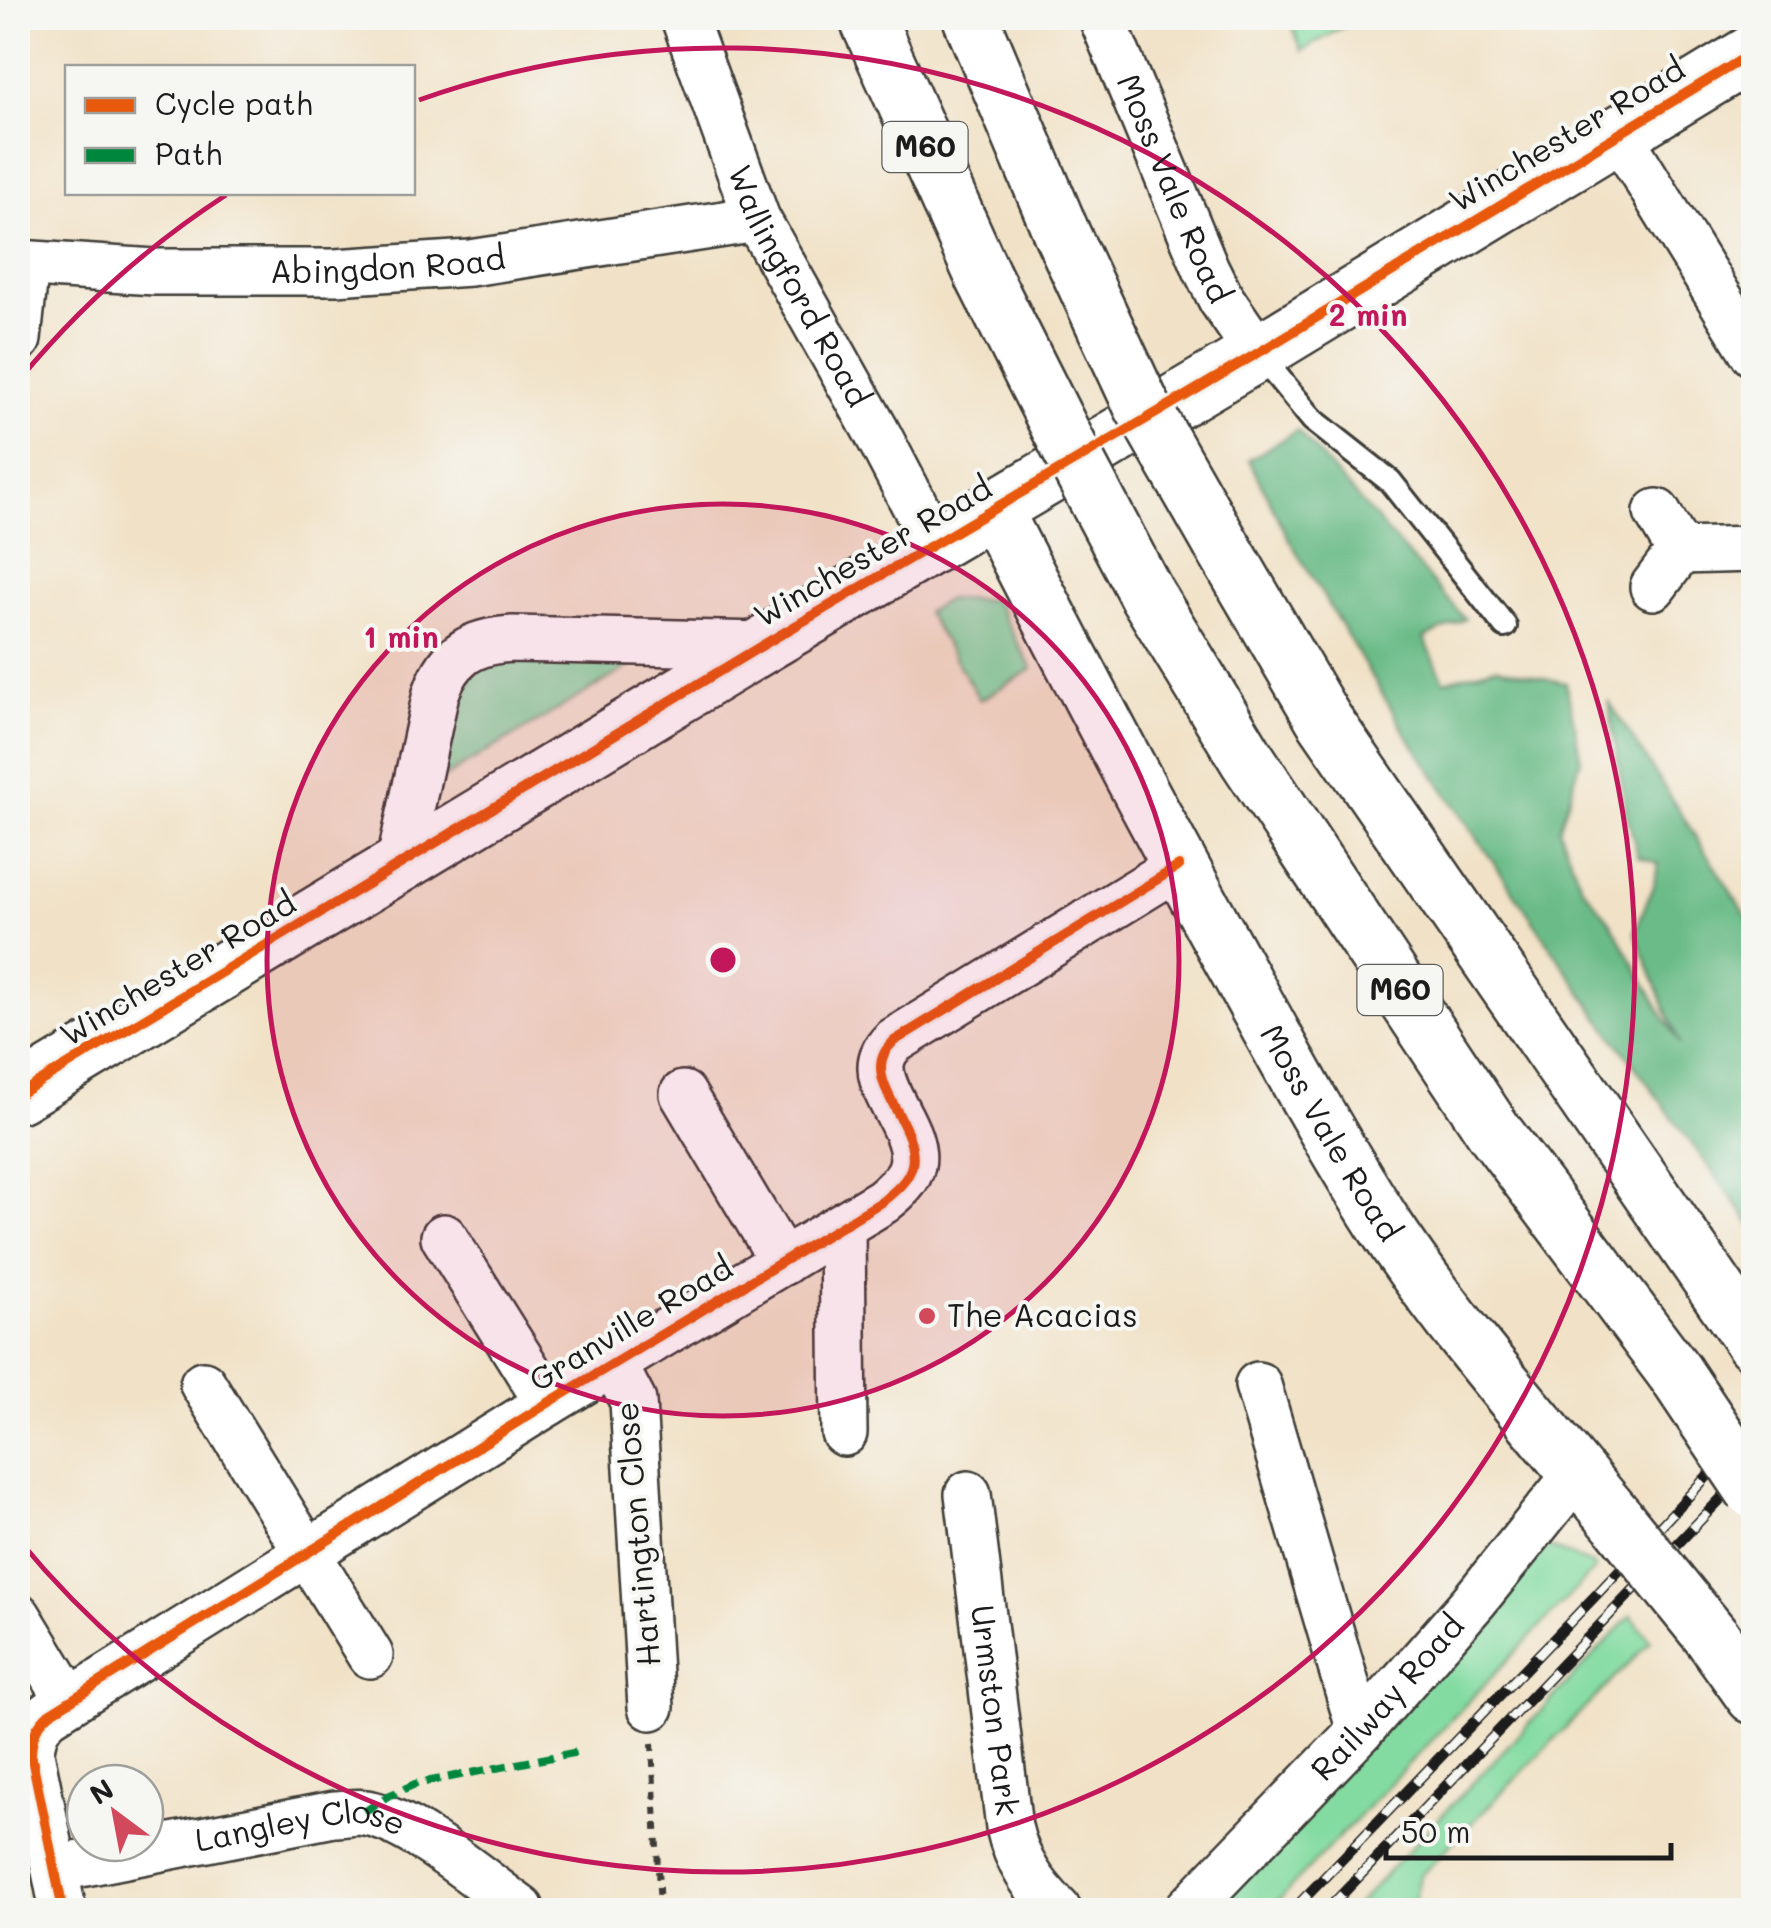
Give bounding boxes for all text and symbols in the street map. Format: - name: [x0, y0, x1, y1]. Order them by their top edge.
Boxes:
- street label: Winchester Road: [1440, 46, 1692, 220]
- legend: [65, 65, 415, 195]
- street label: Moss Vale Road: [1109, 67, 1242, 309]
- text: Cycle path: [155, 83, 313, 123]
- road number: M60: [882, 122, 968, 172]
- text: Path: [155, 133, 222, 173]
- street label: Wallingford Road: [720, 159, 881, 413]
- street label: Abingdon Road: [270, 235, 508, 291]
- text: 2 min: [1329, 294, 1407, 334]
- street label: Winchester Road: [746, 465, 998, 635]
- text: 1 min: [363, 616, 439, 656]
- street label: Winchester Road: [51, 880, 303, 1054]
- centre of rings: [705, 942, 741, 978]
- road number: M60: [1358, 965, 1442, 1015]
- street label: Moss Vale Road: [1252, 1016, 1412, 1248]
- street label: Granville Road: [521, 1245, 739, 1400]
- place label: The Acacias: [947, 1293, 1138, 1335]
- marker: The Acacias: [916, 1305, 938, 1327]
- street label: Hartington Close: [604, 1400, 668, 1668]
- street label: Urmston Park: [963, 1602, 1030, 1818]
- street label: Railway Road: [1300, 1605, 1472, 1789]
- north arrow: [65, 1763, 165, 1863]
- text: N: [83, 1770, 120, 1812]
- street label: Langley Close: [191, 1789, 413, 1860]
- scale bar: [1386, 1798, 1671, 1860]
- text: 50 m: [1401, 1811, 1471, 1851]

